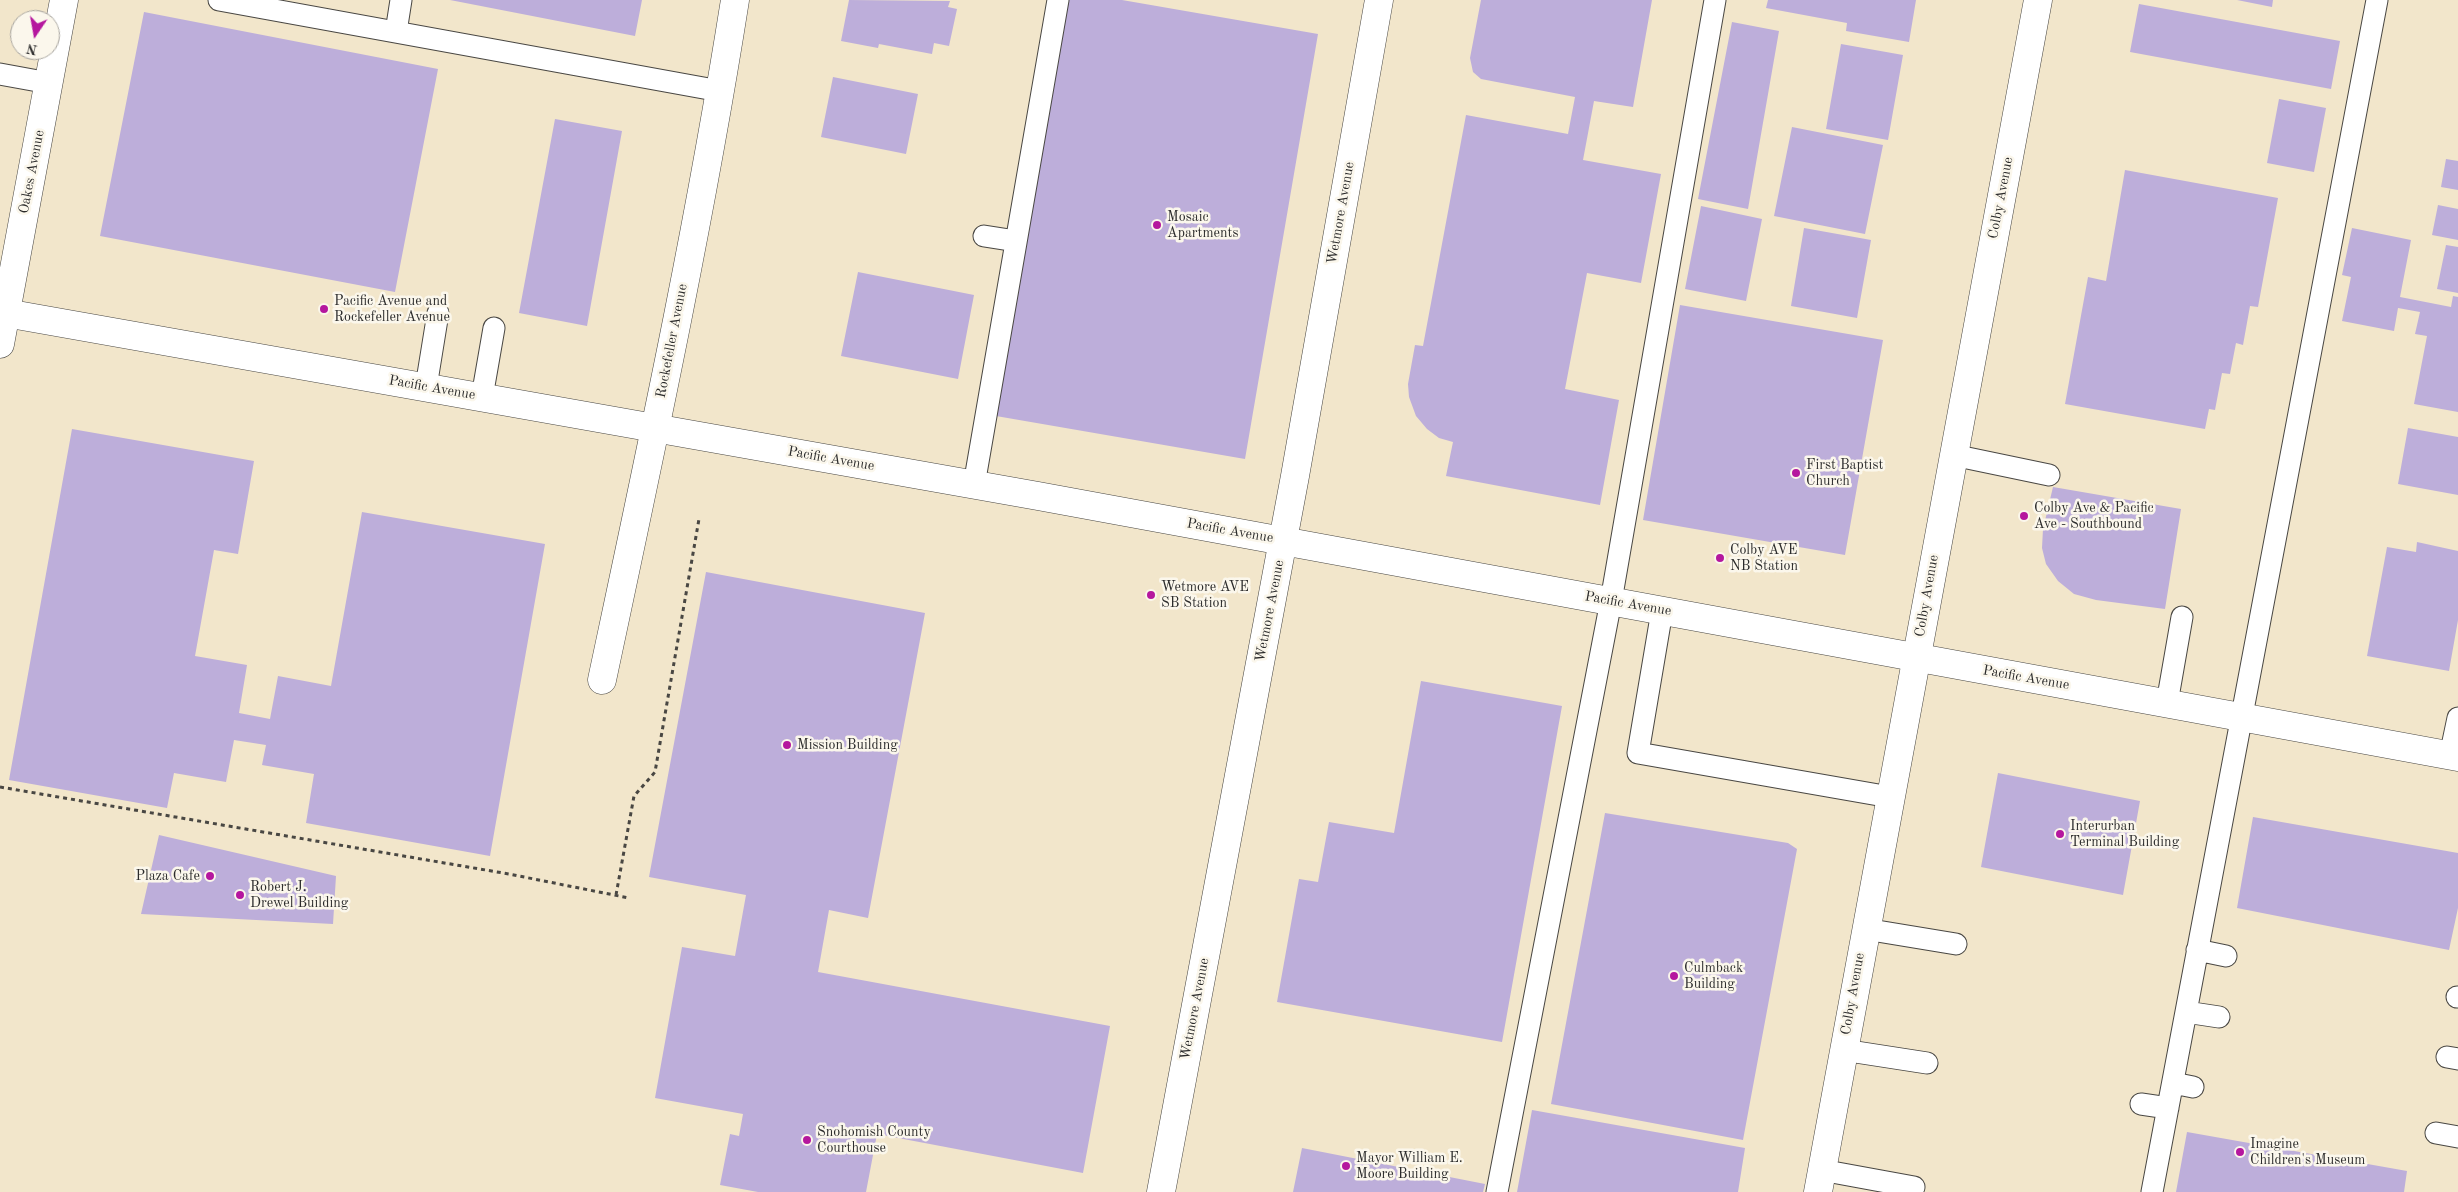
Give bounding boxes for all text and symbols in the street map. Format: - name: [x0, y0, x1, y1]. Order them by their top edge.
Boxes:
- north arrow: [10, 10, 60, 60]
- text: N: [25, 41, 39, 57]
- street label: Oakes Avenue: [16, 129, 48, 215]
- street label: Colby Avenue: [1985, 156, 2017, 240]
- street label: Wetmore Avenue: [1324, 161, 1358, 265]
- place label: Mosaic Apartments: [1167, 209, 1239, 242]
- marker: Mosaic Apartments: [1151, 219, 1163, 231]
- street label: Rockefeller Avenue: [653, 282, 691, 400]
- place label: Pacific Avenue and Rockefeller Avenue: [334, 293, 450, 326]
- marker: Pacific Avenue and Rockefeller Avenue: [318, 303, 330, 315]
- street label: Pacific Avenue: [387, 372, 477, 404]
- street label: Pacific Avenue: [786, 443, 876, 475]
- place label: First Baptist Church: [1806, 457, 1883, 490]
- marker: First Baptist Church: [1790, 467, 1802, 479]
- place label: Colby Ave & Pacific Ave - Southbound: [2034, 500, 2154, 532]
- marker: Colby Ave & Pacific Ave - Southbound: [2018, 510, 2030, 522]
- street label: Pacific Avenue: [1185, 515, 1275, 547]
- place label: Colby AVE NB Station: [1730, 542, 1798, 574]
- marker: Colby AVE NB Station: [1714, 552, 1726, 564]
- street label: Colby Avenue: [1912, 554, 1942, 638]
- street label: Wetmore Avenue: [1252, 559, 1288, 663]
- place label: Wetmore AVE SB Station: [1161, 579, 1249, 612]
- street label: Pacific Avenue: [1583, 588, 1673, 620]
- marker: Wetmore AVE SB Station: [1145, 589, 1157, 601]
- street label: Pacific Avenue: [1981, 662, 2071, 694]
- place label: Mission Building: [797, 737, 898, 753]
- marker: Mission Building: [781, 739, 793, 751]
- place label: Interurban Terminal Building: [2070, 818, 2179, 850]
- marker: Interurban Terminal Building: [2054, 828, 2066, 840]
- place label: Plaza Cafe: [135, 868, 200, 884]
- marker: Plaza Cafe: [204, 870, 216, 882]
- place label: Robert J. Drewel Building: [250, 879, 348, 912]
- marker: Robert J. Drewel Building: [234, 889, 246, 901]
- street label: Colby Avenue: [1838, 952, 1868, 1036]
- street label: Wetmore Avenue: [1177, 957, 1213, 1061]
- place label: Culmback Building: [1684, 960, 1743, 992]
- marker: Culmback Building: [1668, 970, 1680, 982]
- place label: Snohomish County Courthouse: [817, 1124, 931, 1156]
- marker: Snohomish County Courthouse: [801, 1134, 813, 1146]
- place label: Imagine Children's Museum: [2250, 1136, 2365, 1168]
- marker: Imagine Children's Museum: [2234, 1146, 2246, 1158]
- place label: Mayor William E. Moore Building: [1356, 1150, 1463, 1182]
- marker: Mayor William E. Moore Building: [1340, 1160, 1352, 1172]

